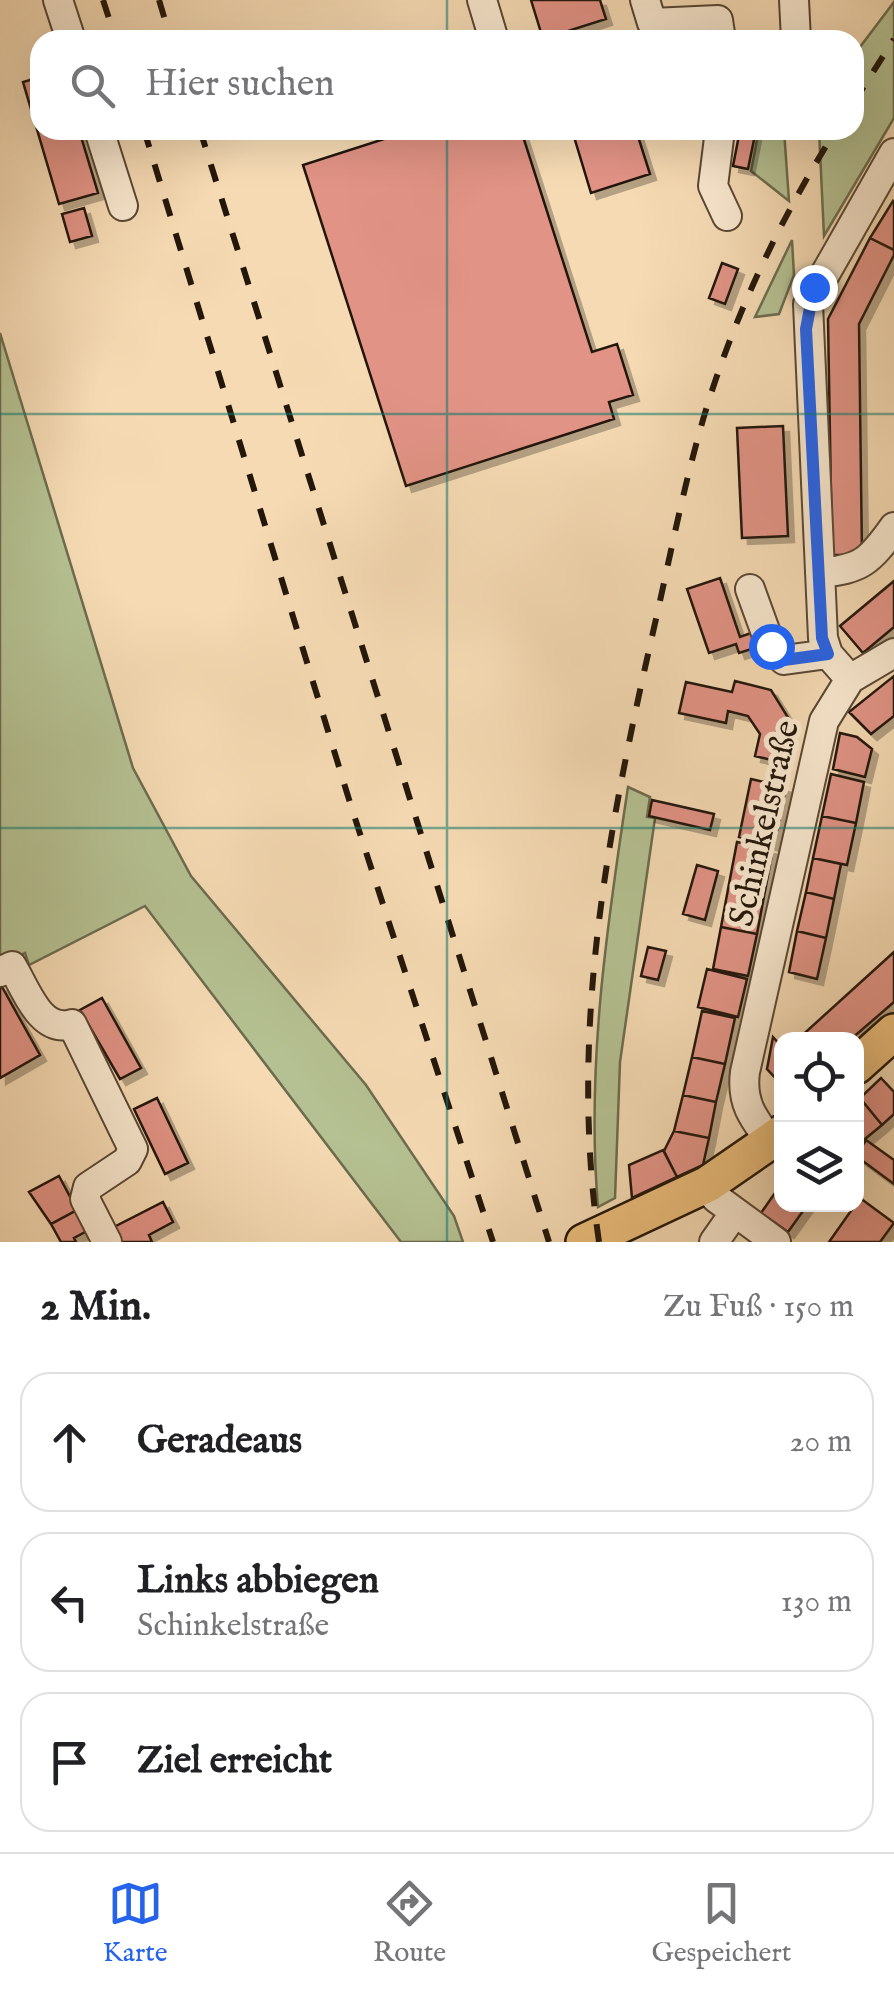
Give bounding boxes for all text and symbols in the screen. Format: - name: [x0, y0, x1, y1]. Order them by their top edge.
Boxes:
- search box: [30, 30, 864, 140]
- icon: search: [65, 58, 120, 113]
- text: Hier suchen: [145, 61, 335, 109]
- route end: [792, 265, 838, 311]
- route start: [749, 624, 795, 670]
- street label: Schinkelstraße: [720, 716, 811, 931]
- map controls: [774, 1032, 864, 1212]
- button: locate: [774, 1032, 864, 1122]
- button: layers: [774, 1122, 864, 1212]
- text: 2 Min.: [40, 1281, 151, 1334]
- text: Zu Fuß · 150 m: [663, 1287, 854, 1328]
- icon: ahead: [42, 1415, 97, 1470]
- text: Geradeaus: [137, 1418, 302, 1466]
- text: 20 m: [790, 1422, 852, 1463]
- text: Links abbiegen: [137, 1558, 379, 1606]
- icon: left: [42, 1575, 97, 1630]
- text: 130 m: [781, 1582, 852, 1623]
- text: Schinkelstraße: [137, 1606, 329, 1647]
- icon: arrive: [42, 1735, 97, 1790]
- text: Ziel erreicht: [137, 1738, 332, 1786]
- tab: Karte: [103, 1876, 168, 1971]
- tab: Route: [373, 1876, 446, 1971]
- tab: Gespeichert: [651, 1876, 791, 1971]

